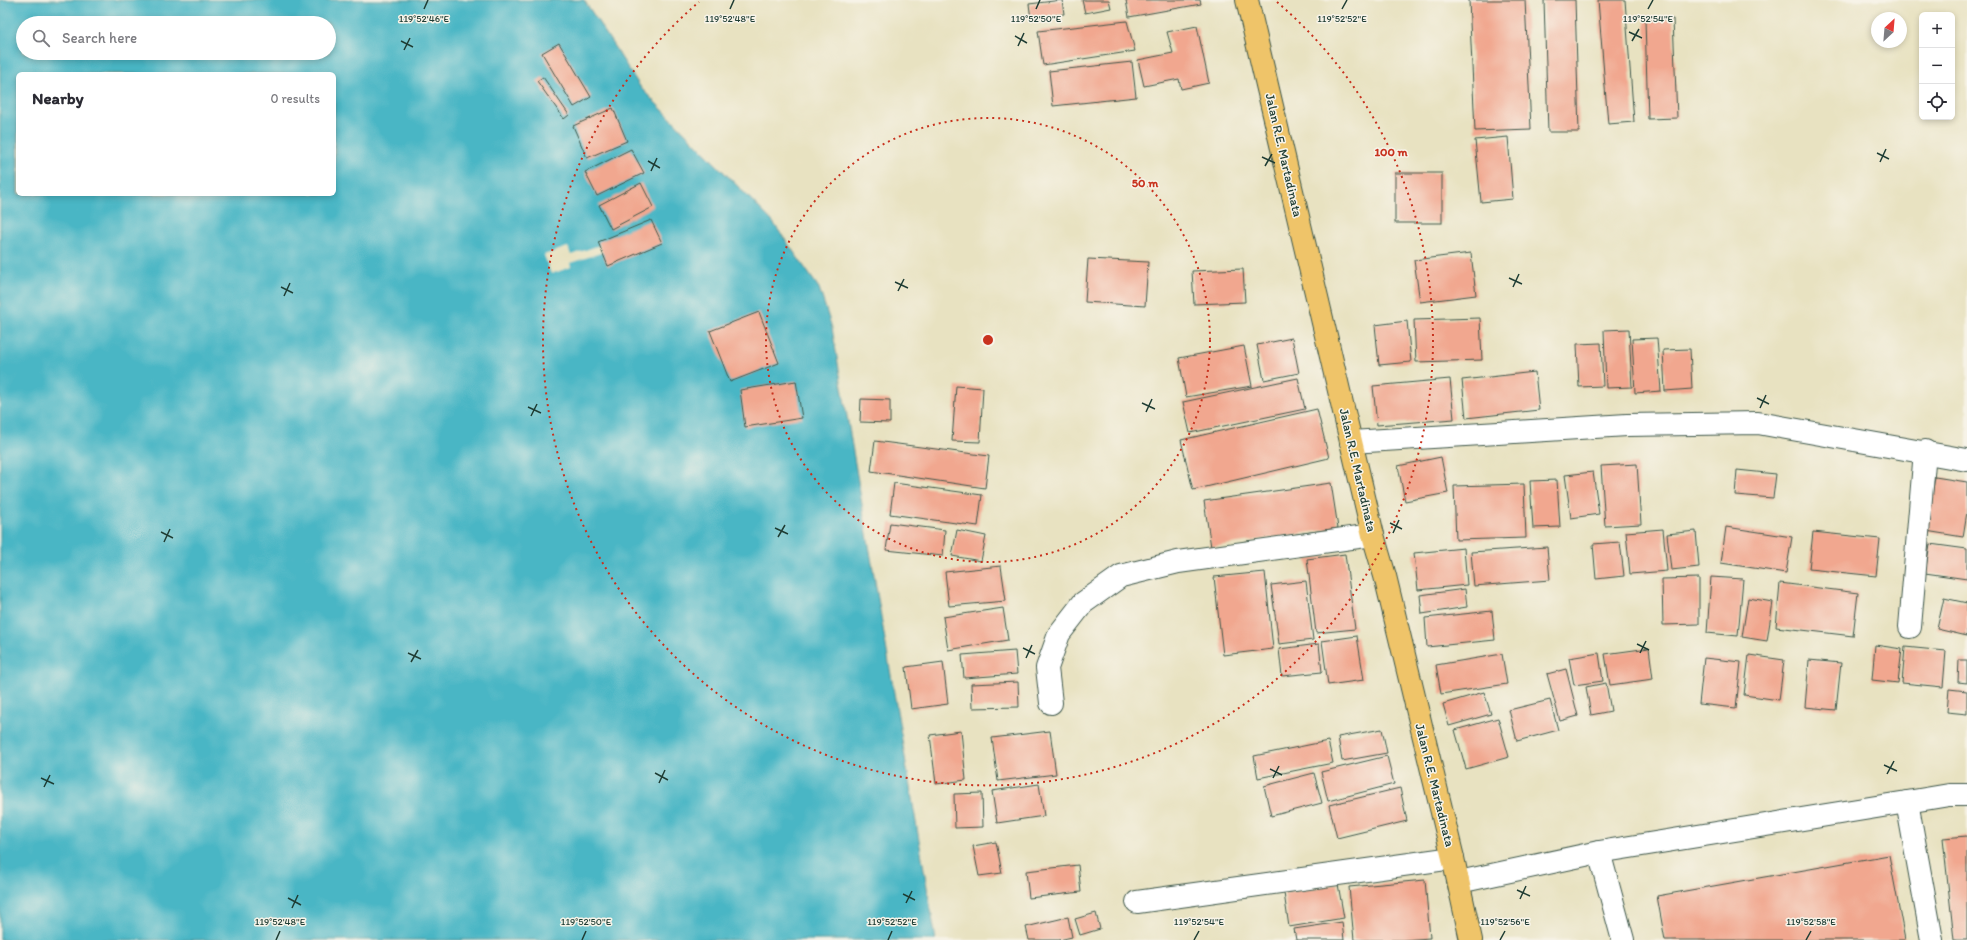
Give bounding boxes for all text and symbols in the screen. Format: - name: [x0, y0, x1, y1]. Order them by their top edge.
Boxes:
- text: 119°52'46"E: [399, 12, 450, 25]
- text: 119°52'48"E: [705, 12, 756, 25]
- text: 119°52'50"E: [1011, 12, 1062, 25]
- text: 119°52'52"E: [1317, 12, 1367, 25]
- text: 119°52'54"E: [1623, 12, 1674, 25]
- north arrow: [1871, 12, 1907, 48]
- map controls: [1919, 12, 1955, 120]
- button: +: [1919, 12, 1955, 48]
- search box: [16, 16, 336, 60]
- icon: search: [30, 27, 52, 49]
- text: Search here: [62, 29, 137, 47]
- button: −: [1919, 48, 1955, 84]
- button: locate: [1919, 84, 1955, 120]
- text: Nearby: [32, 88, 84, 108]
- text: 0 results: [270, 91, 320, 106]
- street label: Jalan R.E. Martadinata: [1262, 92, 1306, 219]
- text: 100 m: [1374, 145, 1408, 159]
- text: 50 m: [1132, 176, 1159, 190]
- centre of rings: [981, 333, 995, 347]
- street label: Jalan R.E. Martadinata: [1336, 407, 1380, 534]
- street label: Jalan R.E. Martadinata: [1412, 722, 1458, 849]
- text: 119°52'48"E: [255, 915, 306, 928]
- text: 119°52'50"E: [561, 915, 612, 928]
- text: 119°52'52"E: [867, 915, 917, 928]
- text: 119°52'54"E: [1174, 915, 1225, 928]
- text: 119°52'56"E: [1480, 915, 1530, 928]
- text: 119°52'58"E: [1786, 915, 1836, 928]

